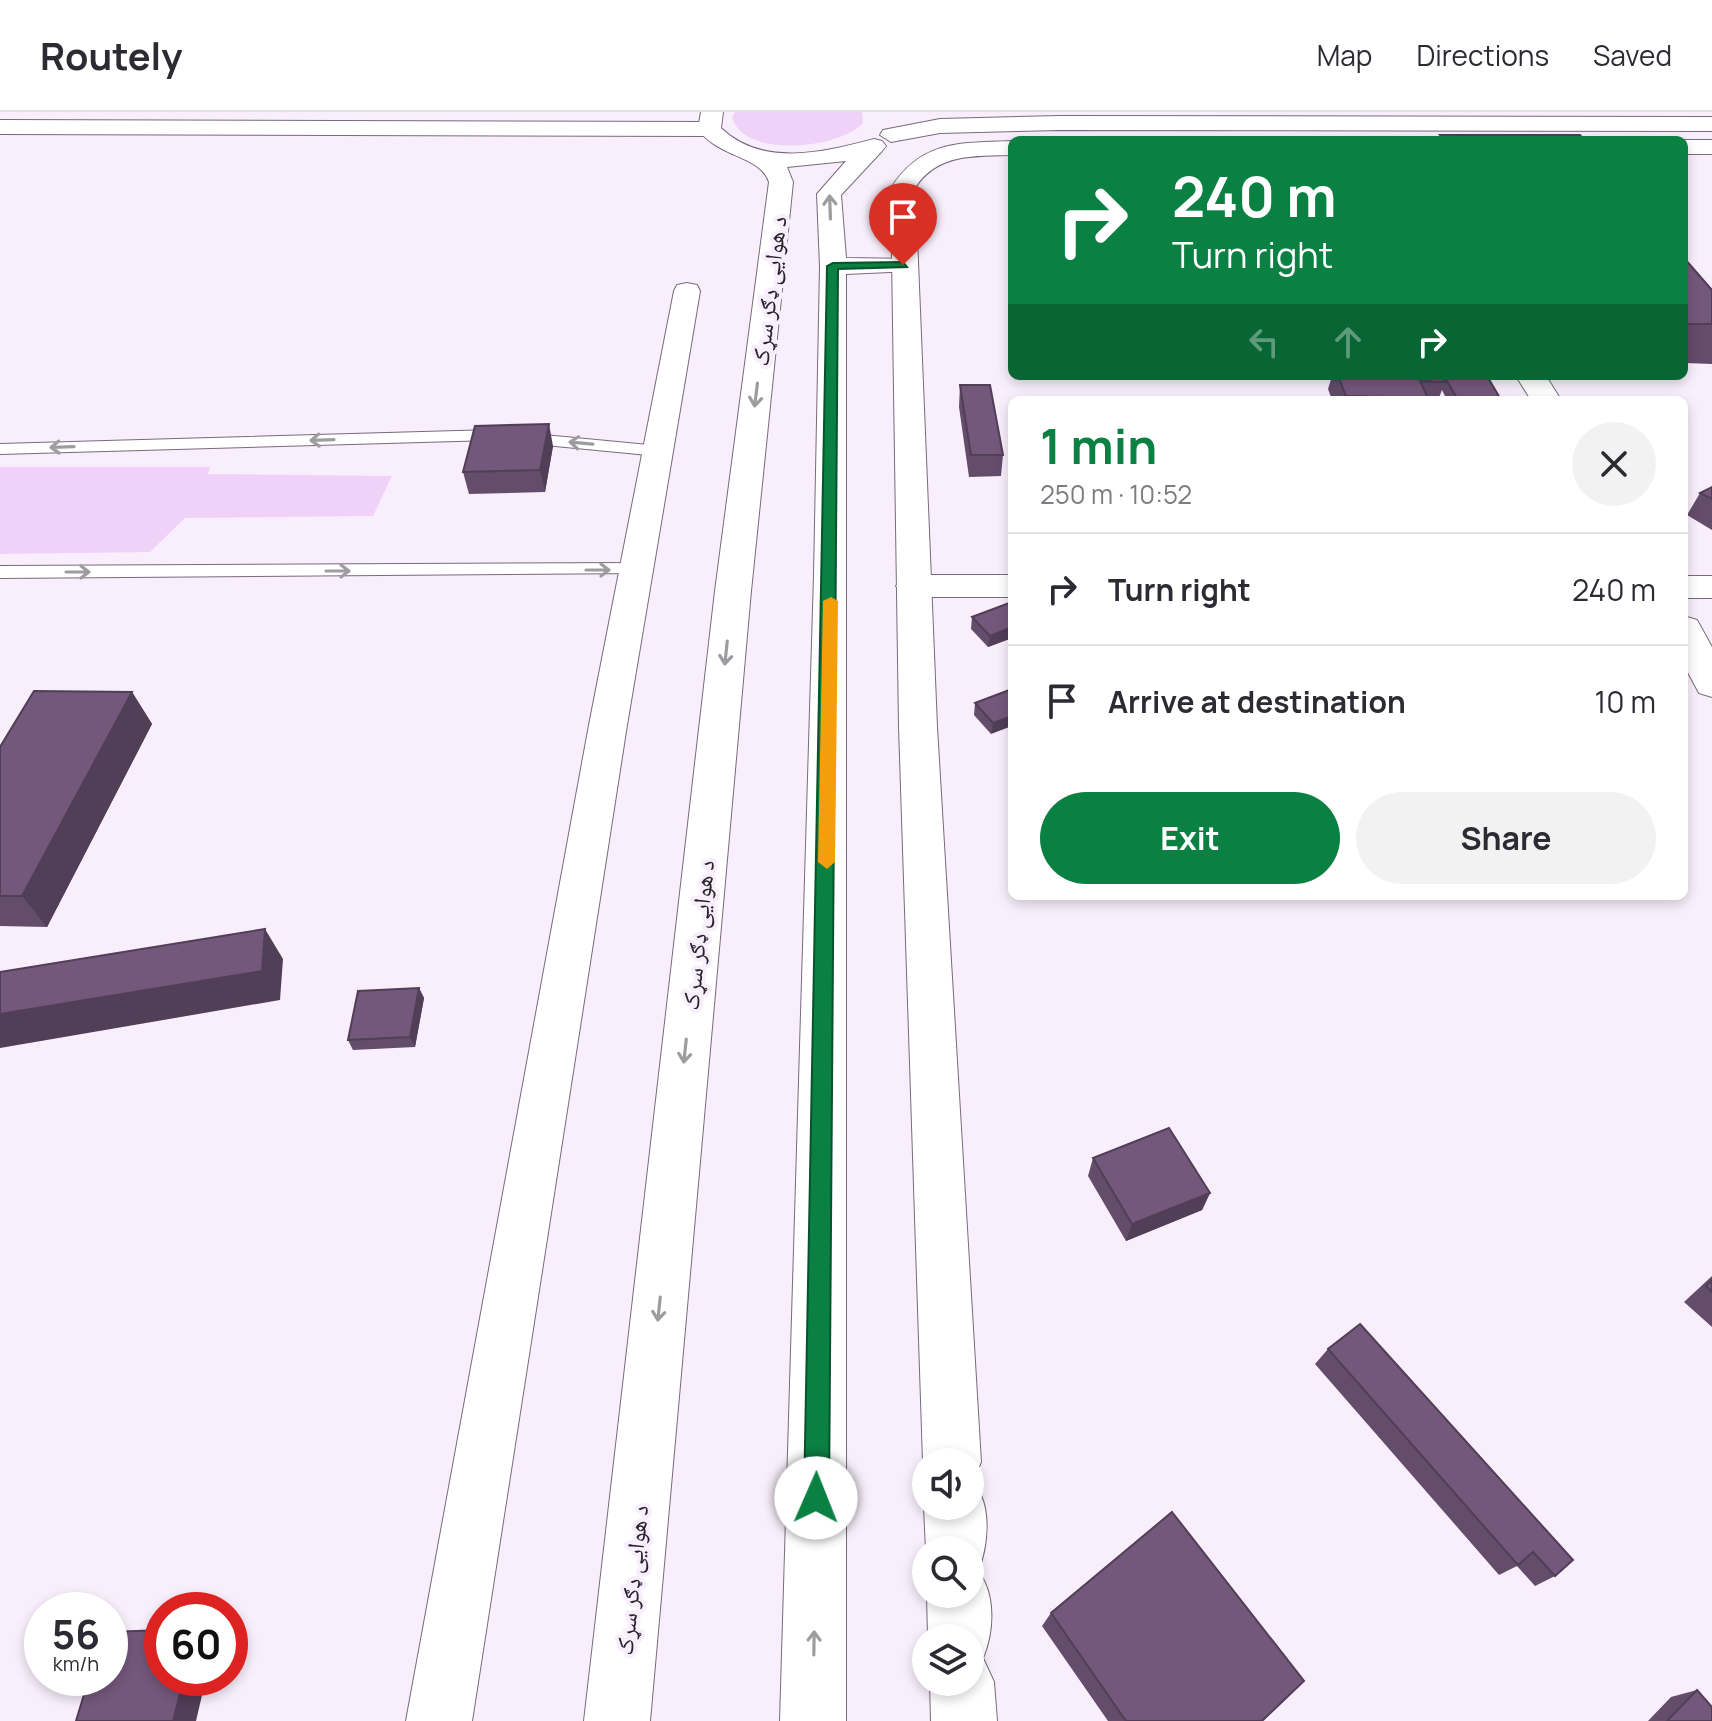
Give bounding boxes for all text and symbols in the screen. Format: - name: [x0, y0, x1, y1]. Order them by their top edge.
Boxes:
- text: Routely: [40, 29, 183, 81]
- text: Map: [1317, 36, 1372, 74]
- text: Directions: [1416, 36, 1549, 74]
- text: Saved: [1593, 36, 1672, 74]
- text: 240 m: [1172, 157, 1337, 234]
- icon: right: [1040, 168, 1144, 272]
- pin: [869, 183, 937, 265]
- one-way arrow: [822, 194, 837, 221]
- icon: arrive: [881, 195, 925, 239]
- street label: د هوایی ډګر سړک: [742, 214, 794, 368]
- text: Turn right: [1172, 230, 1333, 279]
- icon: left: [1242, 320, 1286, 364]
- icon: ahead: [1326, 320, 1370, 364]
- icon: right: [1410, 320, 1454, 364]
- one-way arrow: [748, 382, 763, 407]
- text: 1 min: [1040, 413, 1157, 478]
- button: close: [1572, 422, 1656, 506]
- one-way arrow: [309, 432, 336, 448]
- one-way arrow: [568, 436, 595, 451]
- one-way arrow: [49, 440, 76, 455]
- text: 250 m · 10:52: [1040, 476, 1192, 512]
- one-way arrow: [584, 562, 611, 578]
- one-way arrow: [324, 563, 351, 579]
- one-way arrow: [64, 564, 91, 579]
- icon: right: [1040, 567, 1084, 611]
- text: Turn right: [1108, 569, 1251, 610]
- text: 240 m: [1572, 569, 1656, 610]
- one-way arrow: [719, 639, 734, 666]
- icon: arrive: [1040, 679, 1084, 723]
- text: Arrive at destination: [1108, 681, 1406, 722]
- text: 10 m: [1595, 681, 1656, 722]
- button: Exit: [1040, 792, 1340, 884]
- button: Share: [1356, 792, 1656, 884]
- street label: د هوایی ډګر سړک: [673, 858, 721, 1012]
- one-way arrow: [678, 1037, 693, 1064]
- one-way arrow: [651, 1296, 666, 1322]
- map controls: [912, 1448, 984, 1696]
- button: sound: [912, 1448, 984, 1520]
- position arrow: [774, 1456, 858, 1540]
- street label: د هوایی ډګر سړک: [607, 1503, 655, 1657]
- button: search: [912, 1536, 984, 1608]
- speed limit sign: 60: [144, 1592, 248, 1696]
- text: 56: [52, 1606, 100, 1661]
- button: layers: [912, 1624, 984, 1696]
- one-way arrow: [806, 1630, 822, 1657]
- text: km/h: [53, 1650, 99, 1677]

